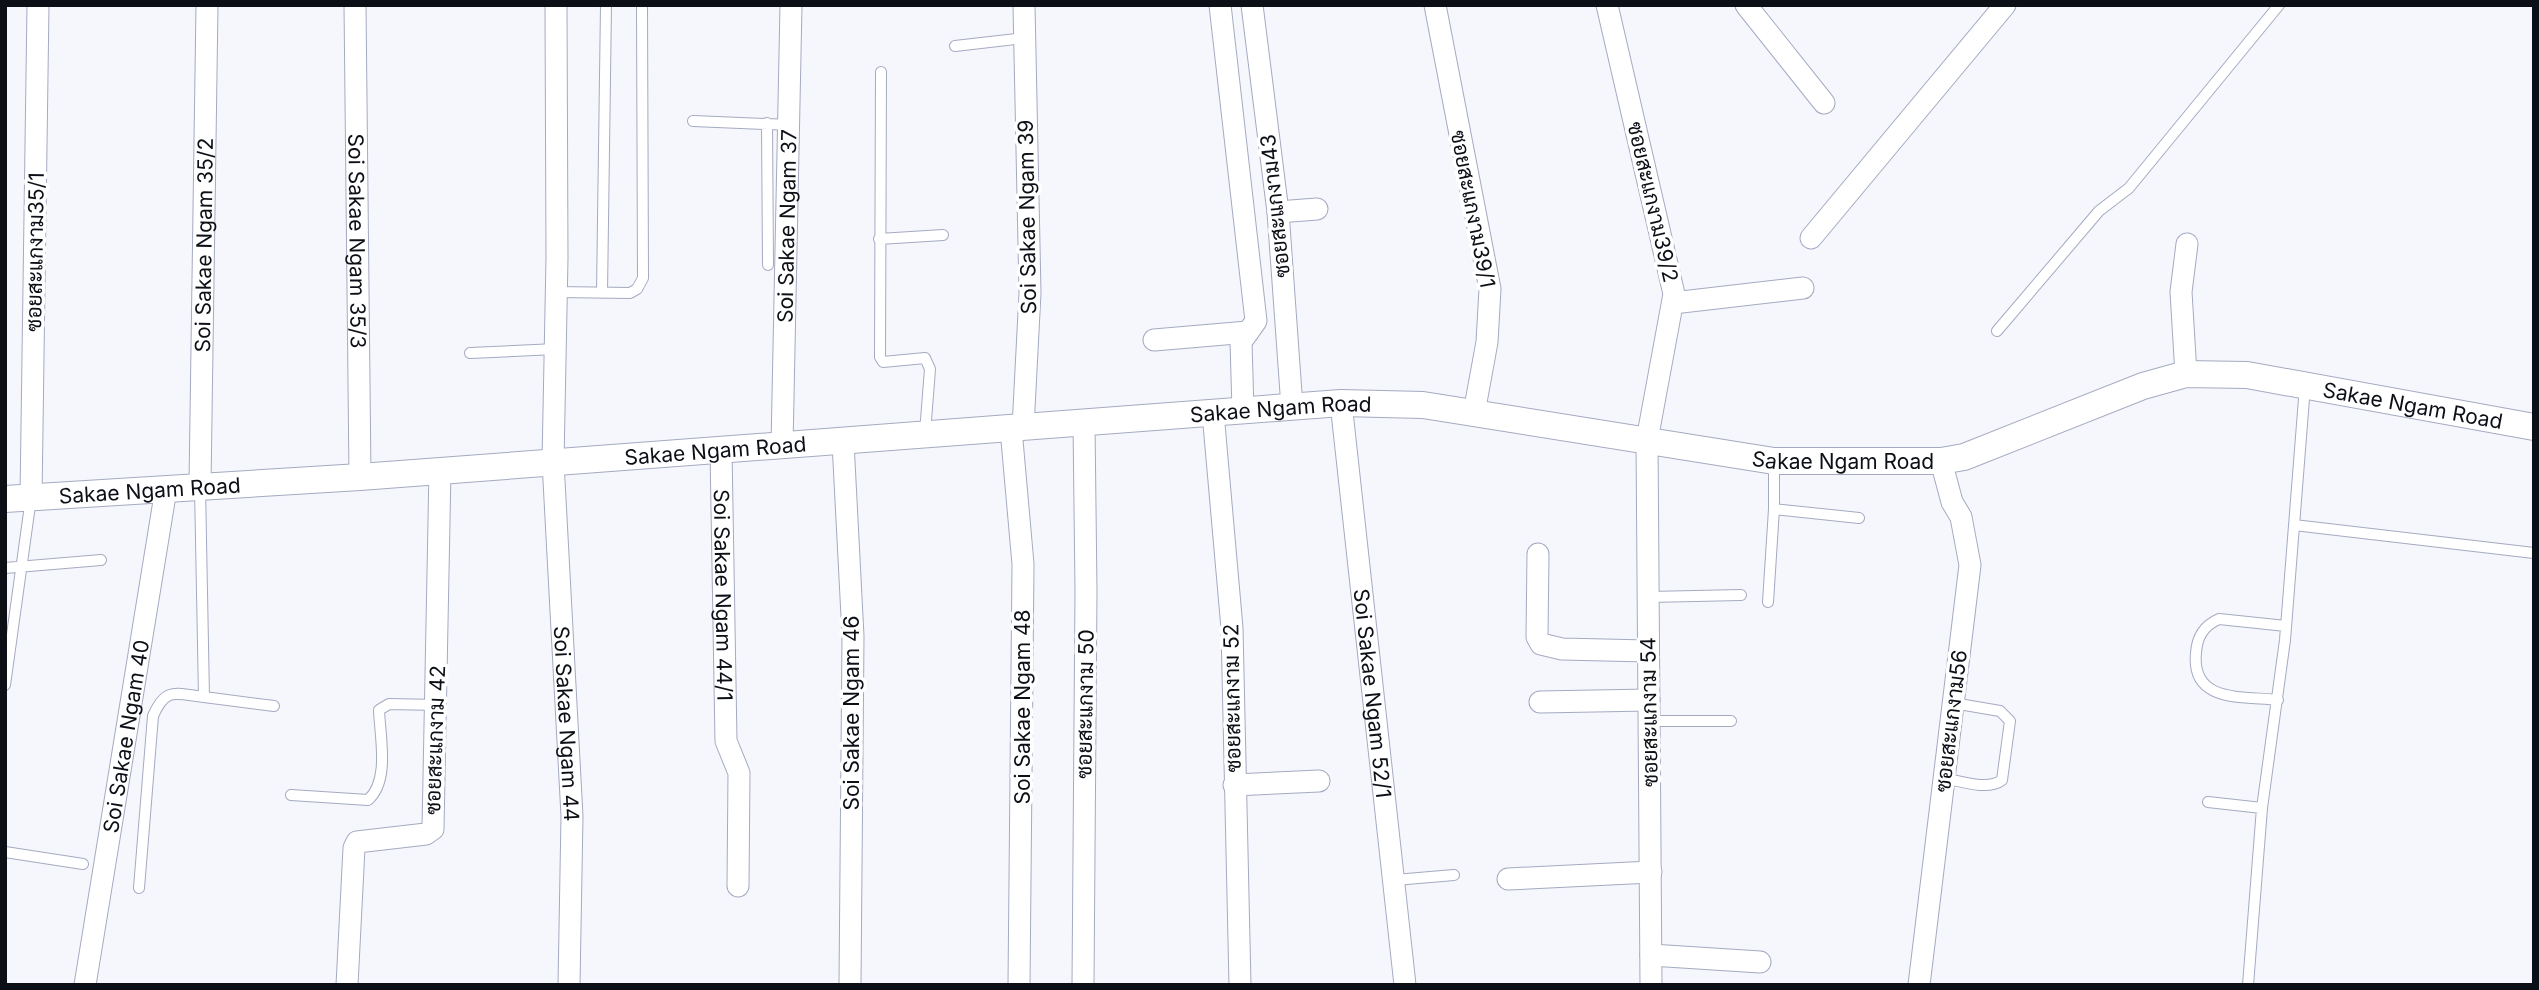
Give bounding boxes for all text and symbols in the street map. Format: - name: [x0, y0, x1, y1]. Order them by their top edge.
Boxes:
- street label: ซอยสะแกงาม39/2: [1622, 119, 1684, 285]
- street label: Soi Sakae Ngam 39: [1013, 120, 1041, 314]
- street label: ซอยสะแกงาม39/1: [1445, 128, 1501, 290]
- street label: Soi Sakae Ngam 37: [772, 129, 801, 323]
- street label: Soi Sakae Ngam 35/3: [344, 133, 371, 349]
- street label: ซอยสะแกงาม43: [1255, 133, 1295, 279]
- street label: Soi Sakae Ngam 35/2: [189, 137, 218, 353]
- street label: ซอยสะแกงาม35/1: [21, 172, 49, 332]
- street label: Sakae Ngam Road: [2321, 376, 2505, 434]
- street label: Sakae Ngam Road: [1189, 390, 1372, 427]
- street label: Sakae Ngam Road: [623, 431, 807, 470]
- street label: Sakae Ngam Road: [1750, 445, 1934, 474]
- street label: Sakae Ngam Road: [58, 472, 241, 508]
- street label: Soi Sakae Ngam 44/1: [709, 489, 738, 701]
- street label: Soi Sakae Ngam 52/1: [1349, 587, 1397, 799]
- street label: Soi Sakae Ngam 48: [1010, 609, 1035, 805]
- street label: Soi Sakae Ngam 46: [839, 615, 864, 811]
- street label: ซอยสะแกงาม 52: [1218, 623, 1246, 773]
- street label: Soi Sakae Ngam 44: [549, 625, 585, 822]
- street label: ซอยสะแกงาม 50: [1071, 629, 1099, 779]
- street label: ซอยสะแกงาม 54: [1635, 637, 1663, 787]
- street label: Soi Sakae Ngam 40: [98, 638, 154, 835]
- street label: ซอยสะแกงาม56: [1930, 648, 1972, 794]
- street label: ซอยสะแกงาม 42: [420, 665, 450, 815]

